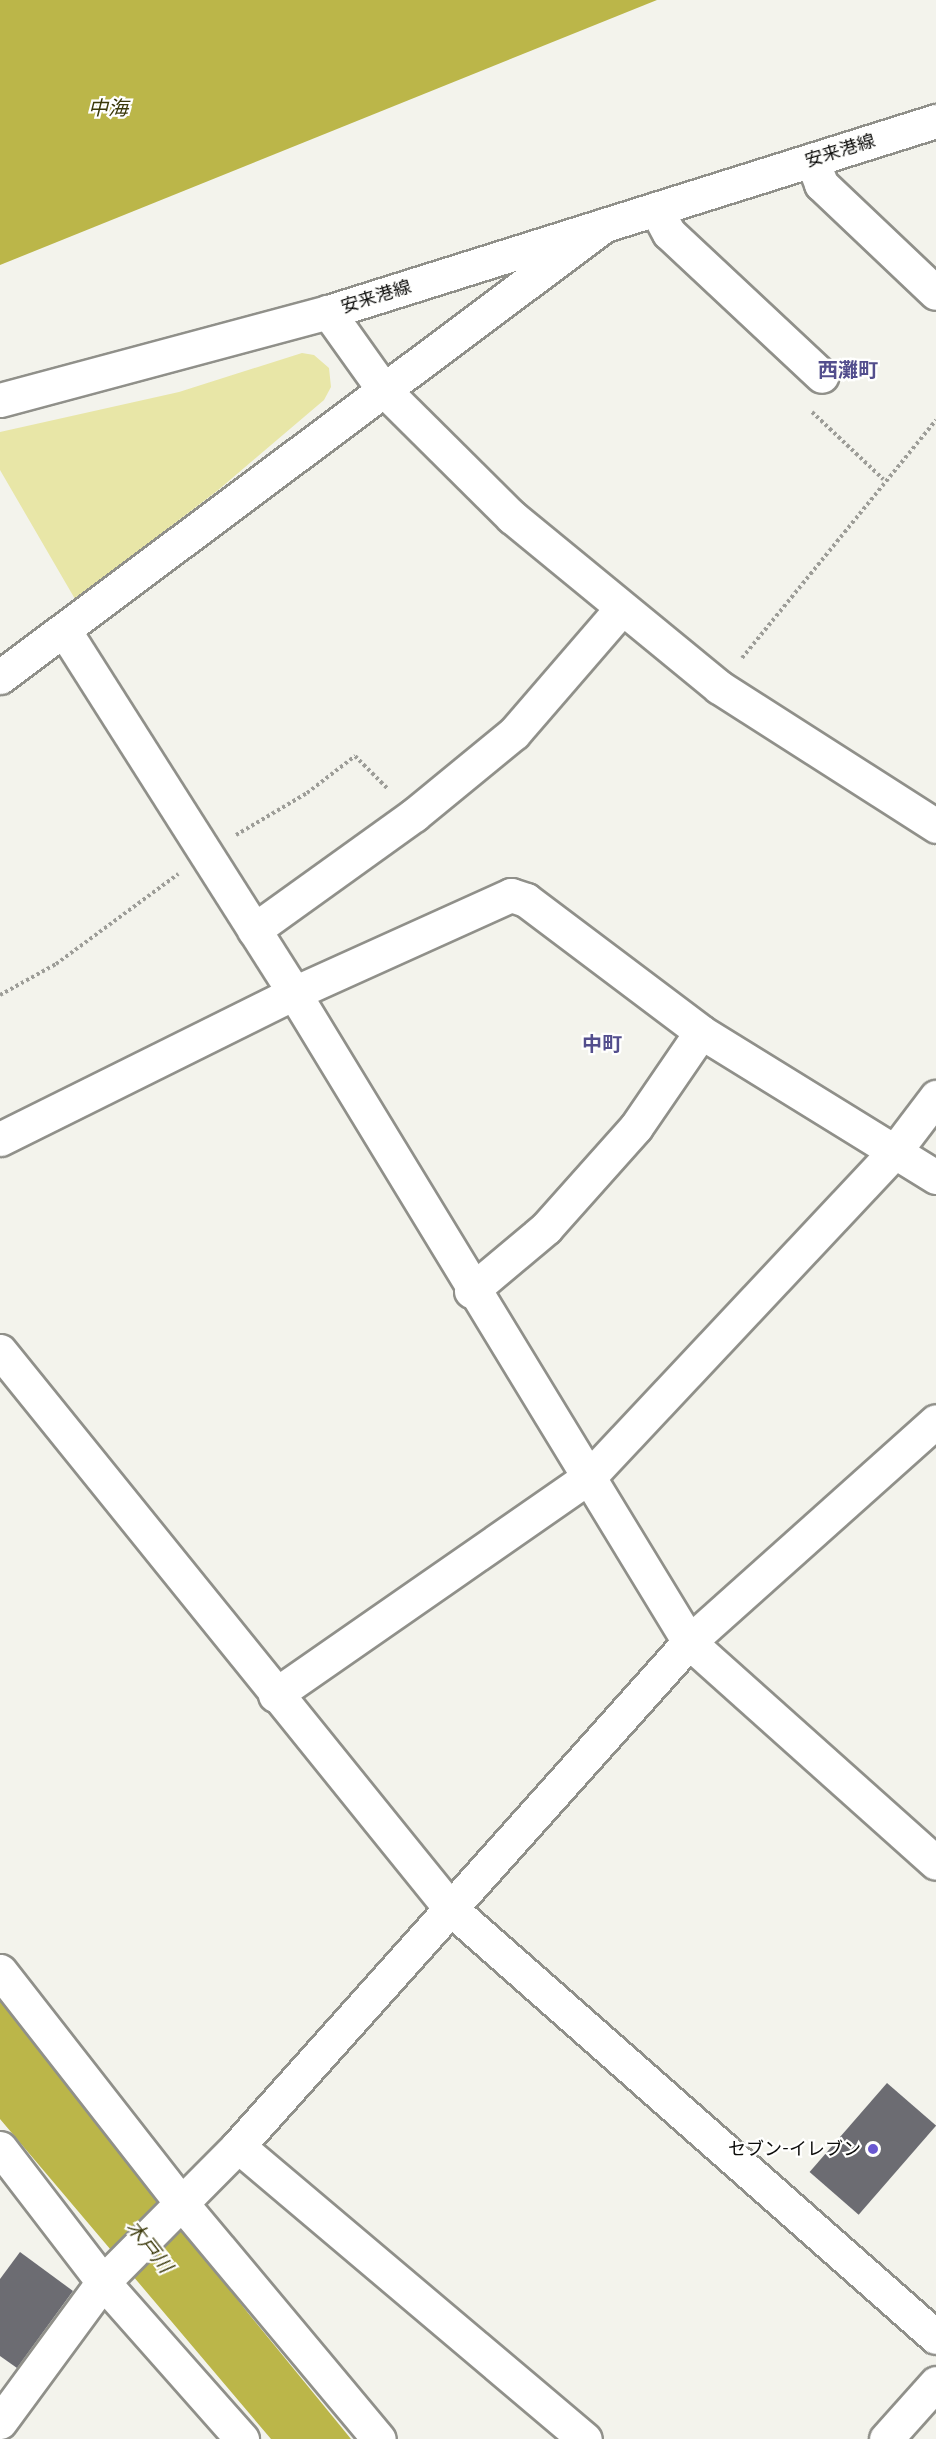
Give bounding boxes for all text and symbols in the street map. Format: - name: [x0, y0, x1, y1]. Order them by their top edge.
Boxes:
- water label: 中海: [88, 95, 128, 119]
- street label: 安来港線: [802, 130, 878, 172]
- street label: 安来港線: [338, 276, 414, 318]
- district label: 西灘町: [818, 357, 878, 381]
- district label: 中町: [582, 1031, 622, 1055]
- place label: セブン-イレブン: [728, 2138, 861, 2160]
- marker: セブン-イレブン: [866, 2142, 880, 2156]
- water label: 木戸川: [122, 2215, 178, 2277]

